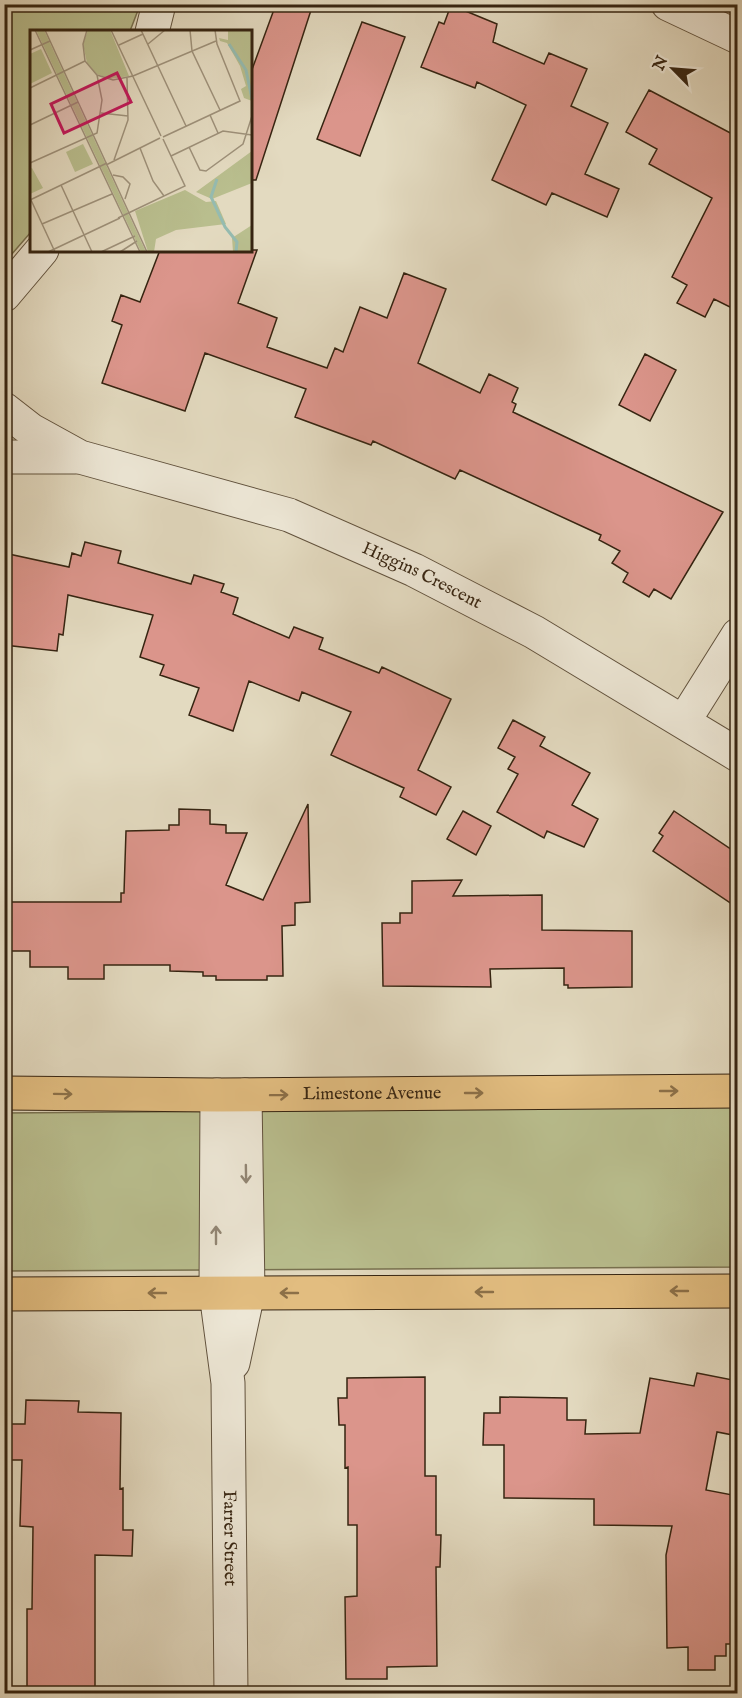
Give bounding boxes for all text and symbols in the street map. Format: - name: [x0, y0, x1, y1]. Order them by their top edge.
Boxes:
- inset map: [30, 30, 252, 252]
- north arrow: [643, 39, 703, 99]
- text: N: [649, 53, 673, 75]
- street label: Higgins Crescent: [358, 537, 485, 614]
- street label: Limestone Avenue: [303, 1082, 441, 1106]
- one-way arrow: [658, 1085, 678, 1097]
- one-way arrow: [463, 1087, 483, 1099]
- one-way arrow: [52, 1088, 72, 1100]
- one-way arrow: [268, 1089, 288, 1100]
- one-way arrow: [241, 1164, 252, 1184]
- one-way arrow: [210, 1225, 222, 1245]
- one-way arrow: [670, 1285, 690, 1297]
- one-way arrow: [475, 1286, 495, 1298]
- one-way arrow: [148, 1287, 168, 1299]
- one-way arrow: [280, 1287, 300, 1299]
- street label: Farrer Street: [218, 1490, 241, 1586]

